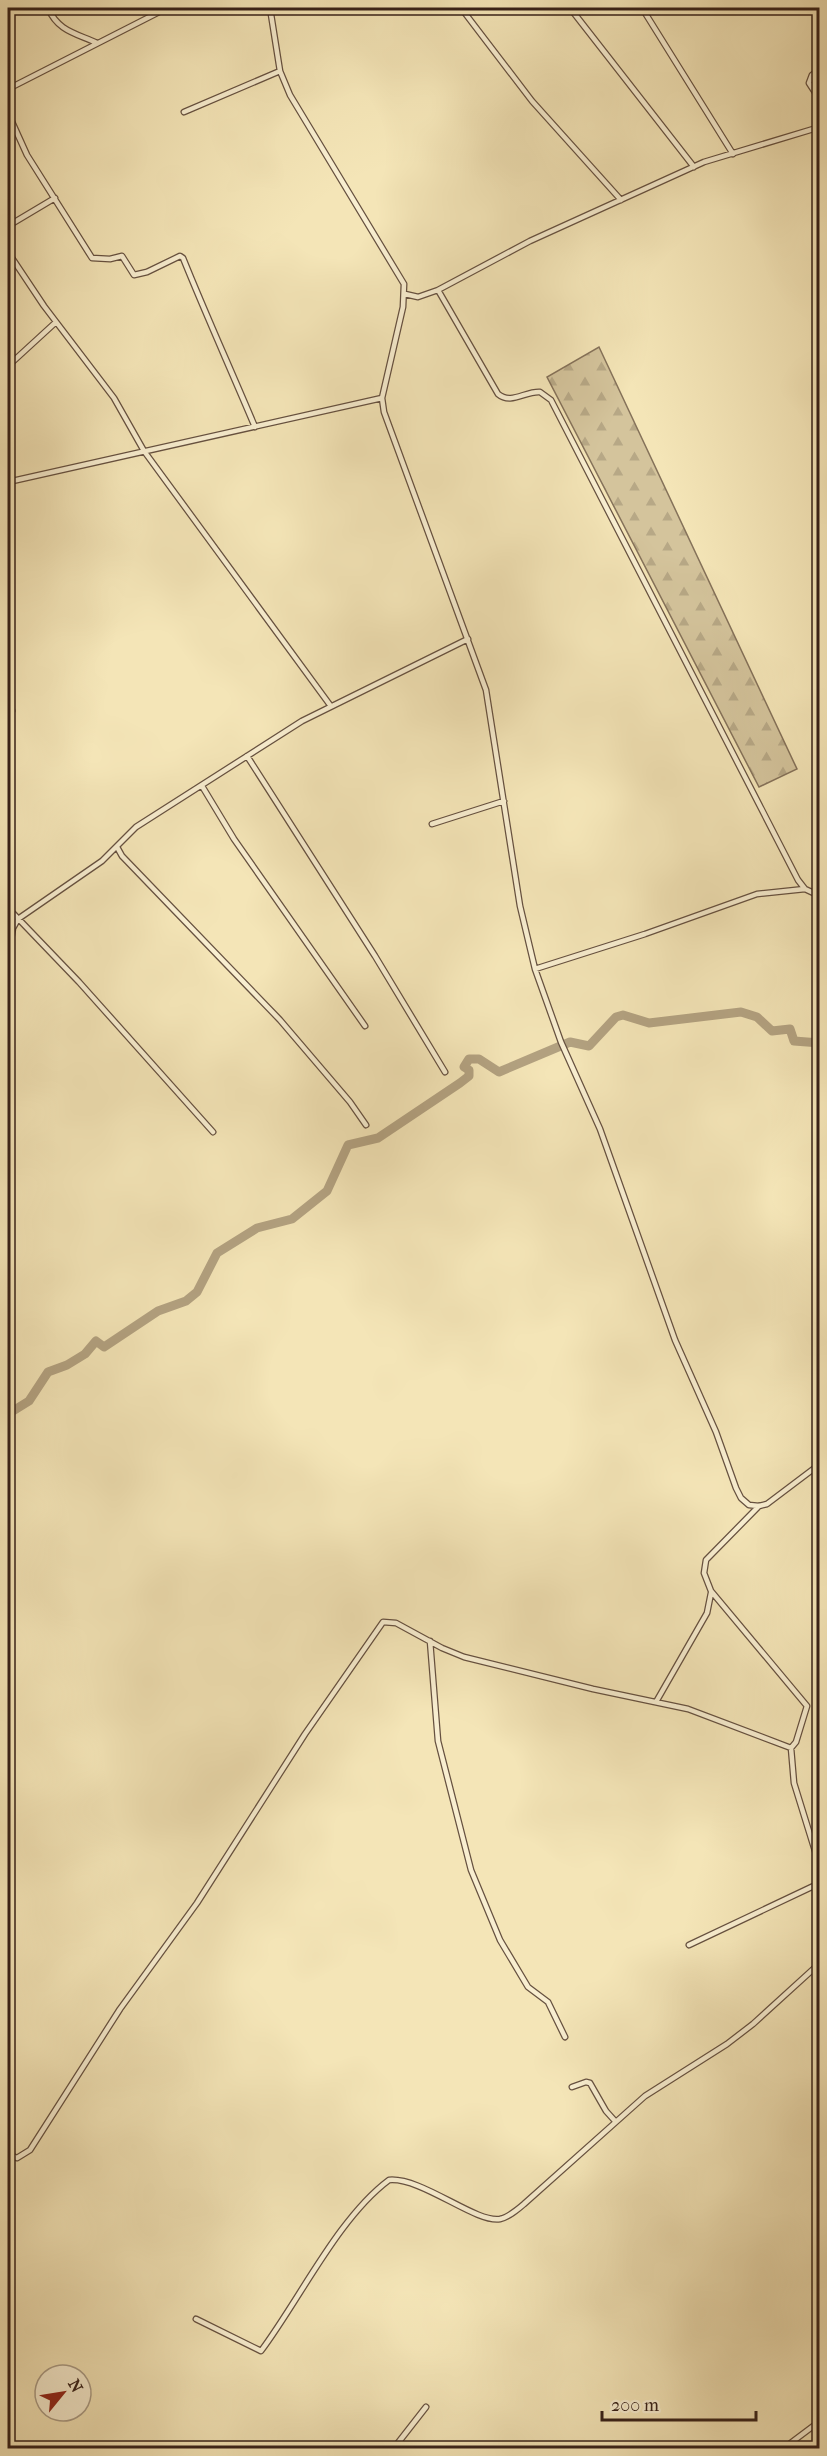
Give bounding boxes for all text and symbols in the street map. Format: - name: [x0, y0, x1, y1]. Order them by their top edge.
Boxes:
- north arrow: [33, 2363, 93, 2423]
- text: N: [64, 2376, 87, 2397]
- scale bar: [602, 2384, 756, 2422]
- text: 200 m: [611, 2395, 659, 2416]

